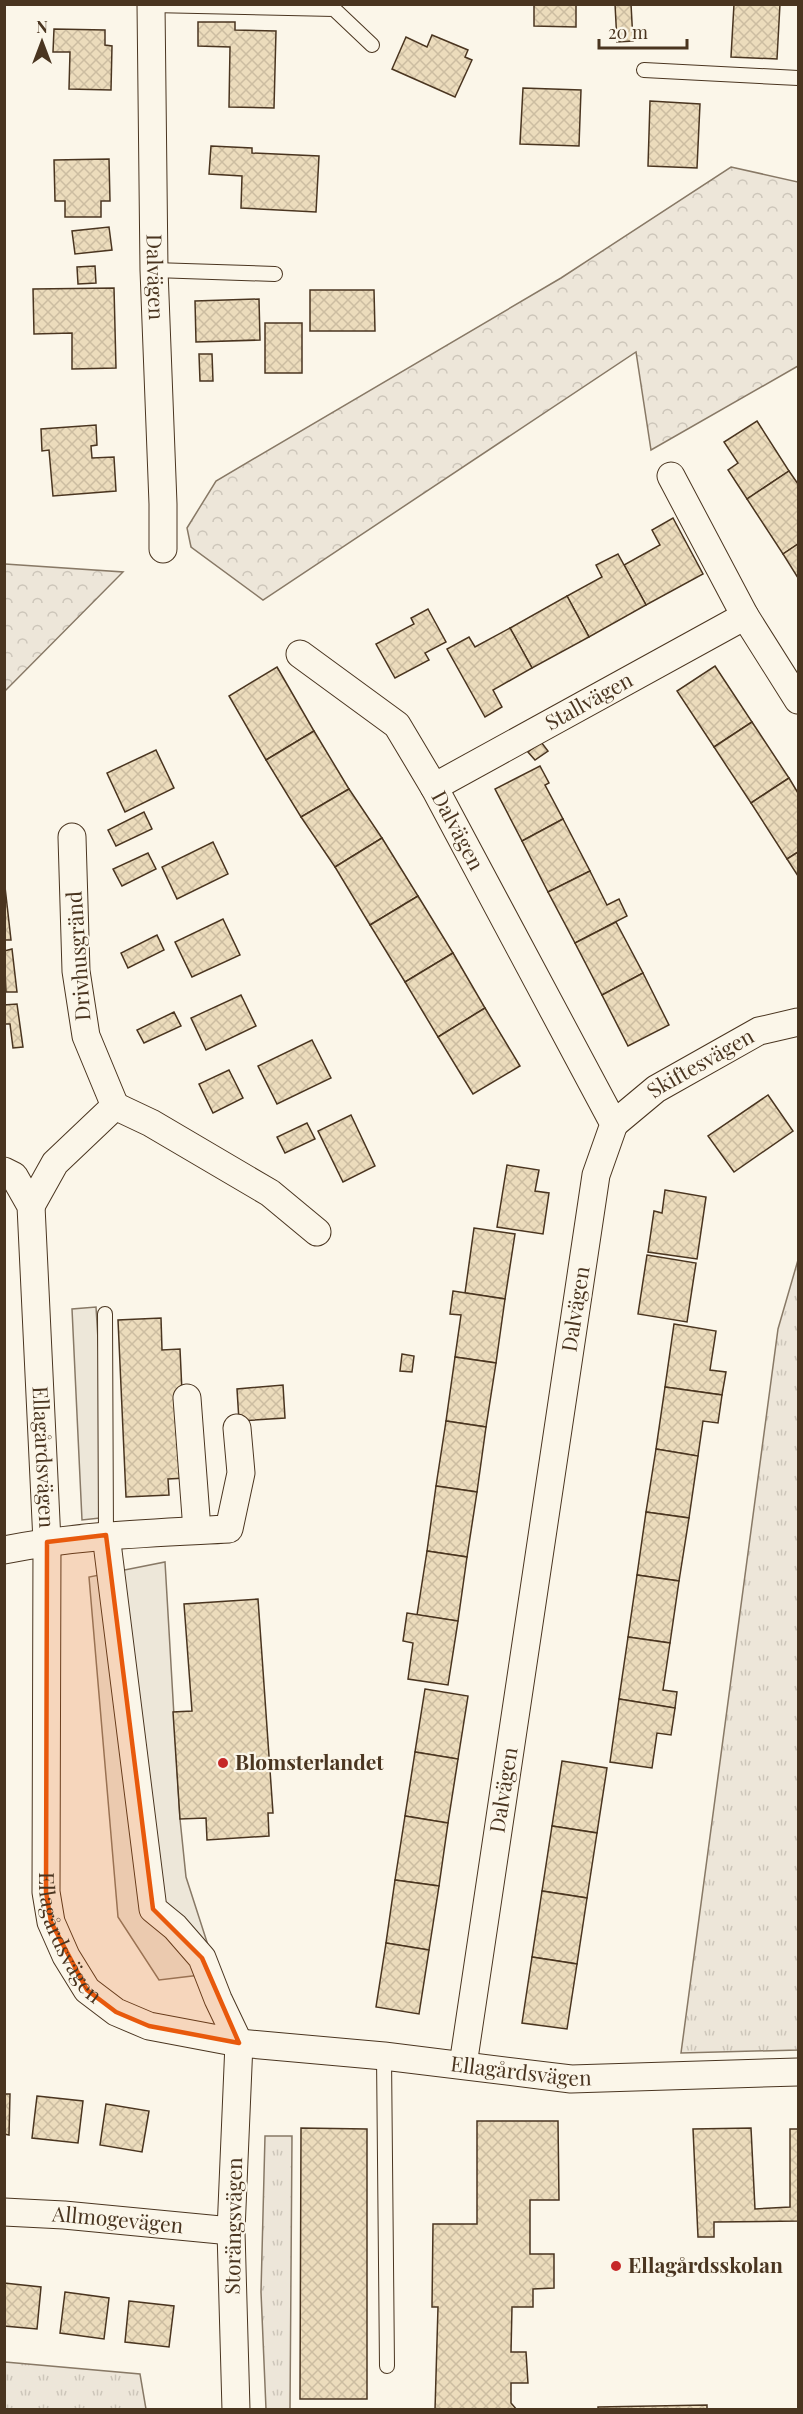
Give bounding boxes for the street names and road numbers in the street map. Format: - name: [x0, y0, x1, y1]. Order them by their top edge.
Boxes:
- street label: Dalvägen: [142, 234, 172, 321]
- street label: Stallvägen: [539, 664, 637, 735]
- street label: Dalvägen: [426, 785, 492, 875]
- street label: Drivhusgränd: [59, 890, 96, 1022]
- street label: Skiftesvägen: [640, 1021, 759, 1103]
- street label: Dalvägen: [553, 1263, 595, 1353]
- street label: Ellagårdsvägen: [28, 1385, 62, 1529]
- street label: Dalvägen: [481, 1744, 523, 1834]
- street label: Ellagårdsvägen: [34, 1872, 108, 2009]
- street label: Ellagårdsvägen: [449, 2048, 592, 2091]
- street label: Storängsvägen: [217, 2157, 247, 2295]
- street label: Allmogevägen: [51, 2198, 185, 2238]

